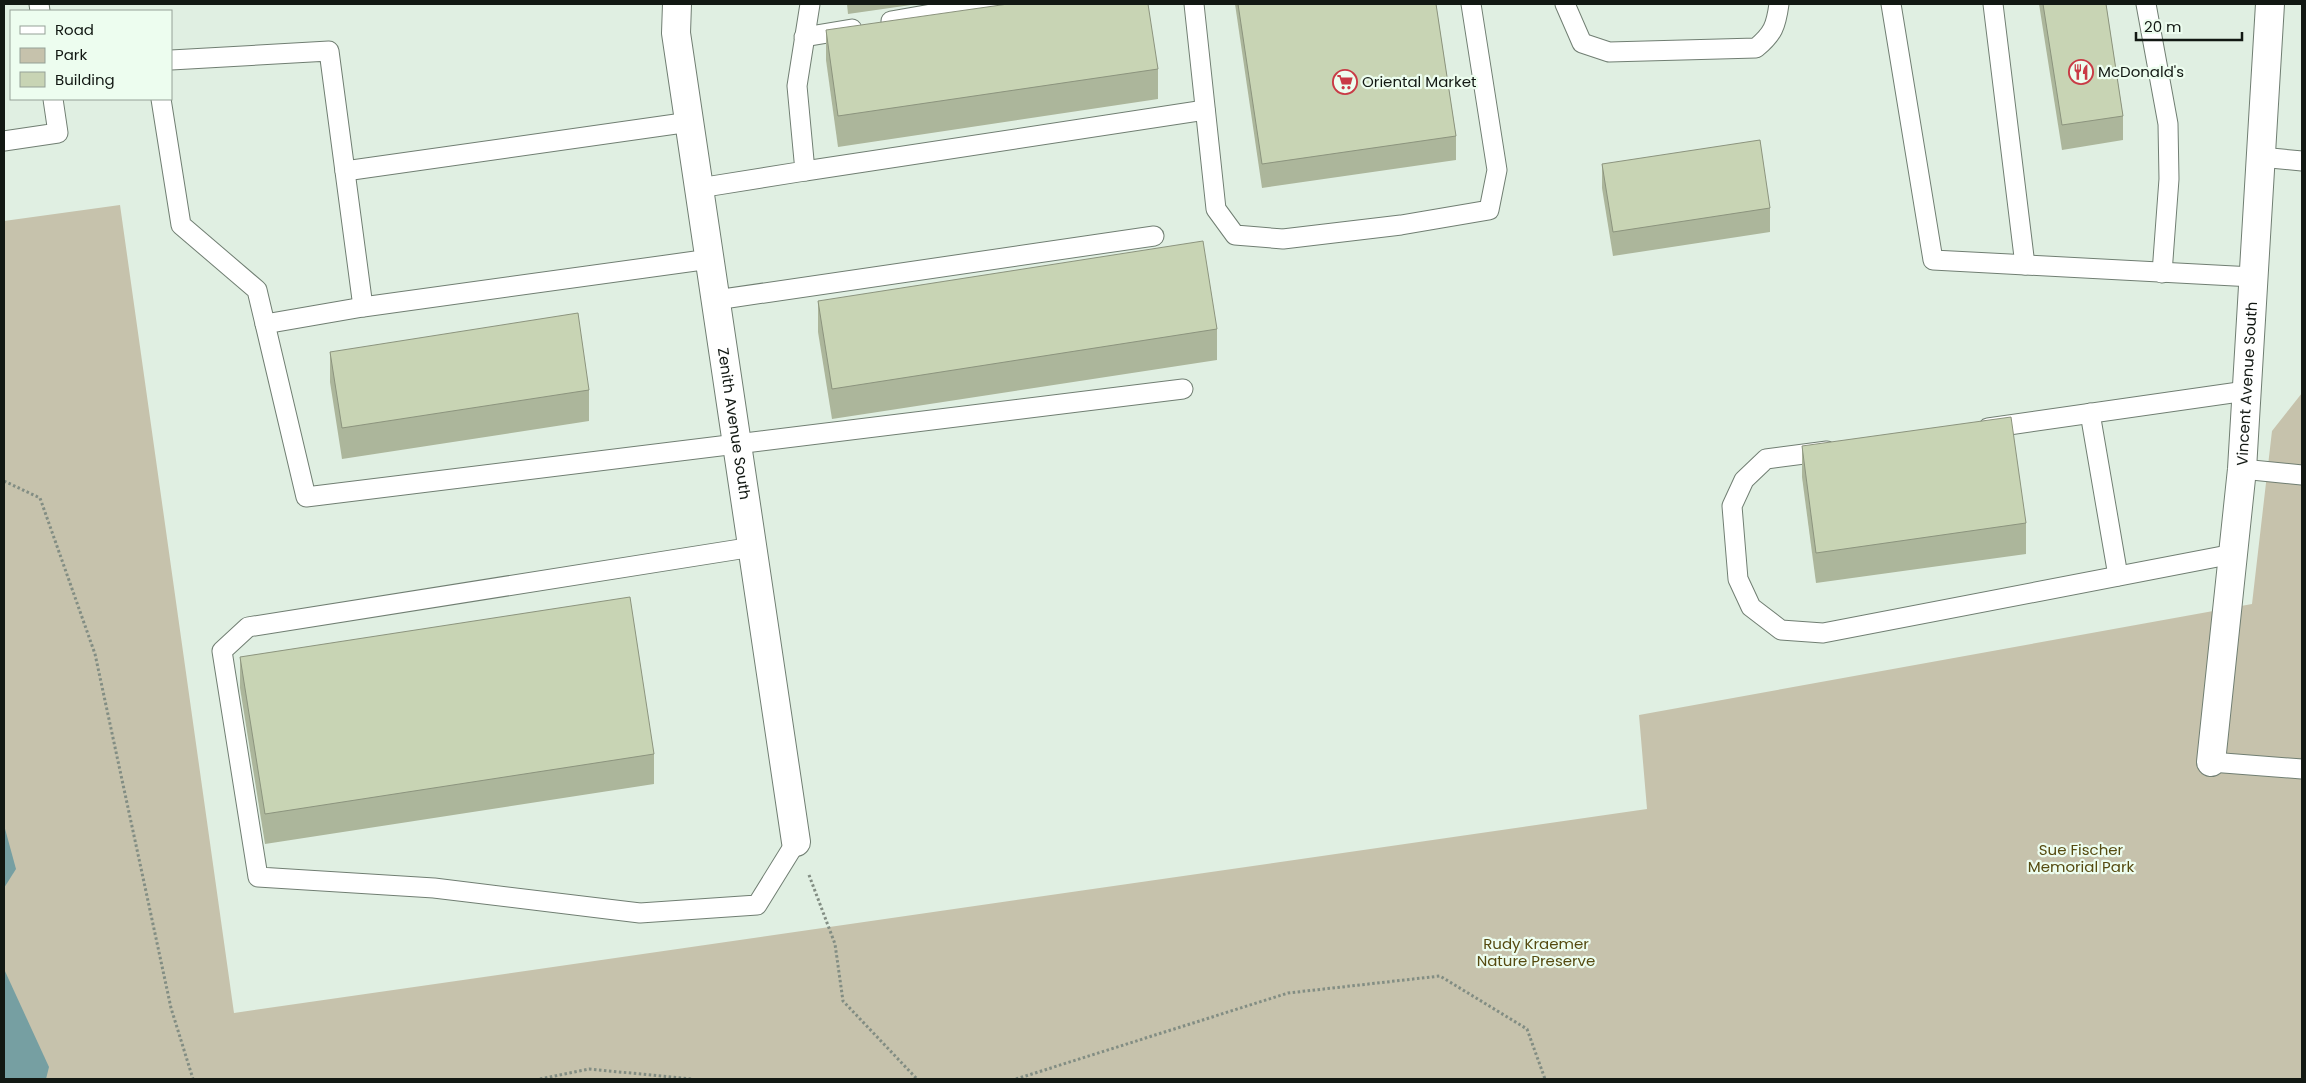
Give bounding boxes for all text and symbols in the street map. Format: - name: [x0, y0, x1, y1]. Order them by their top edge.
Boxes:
- legend: [10, 10, 172, 100]
- scale bar: [2136, 10, 2242, 42]
- text: 20 m: [2144, 16, 2182, 37]
- text: Road: [55, 19, 94, 40]
- text: Park: [55, 44, 87, 65]
- restaurant icon: McDonald's: [2068, 59, 2094, 85]
- place label: McDonald's: [2098, 61, 2184, 82]
- text: Building: [55, 69, 115, 90]
- supermarket icon: Oriental Market: [1332, 69, 1358, 95]
- place label: Oriental Market: [1362, 71, 1476, 92]
- street label: Vincent Avenue South: [2231, 301, 2262, 466]
- street label: Zenith Avenue South: [713, 346, 756, 501]
- park label: Sue Fischer Memorial Park: [2028, 839, 2135, 877]
- park label: Rudy Kraemer Nature Preserve: [1477, 933, 1595, 971]

